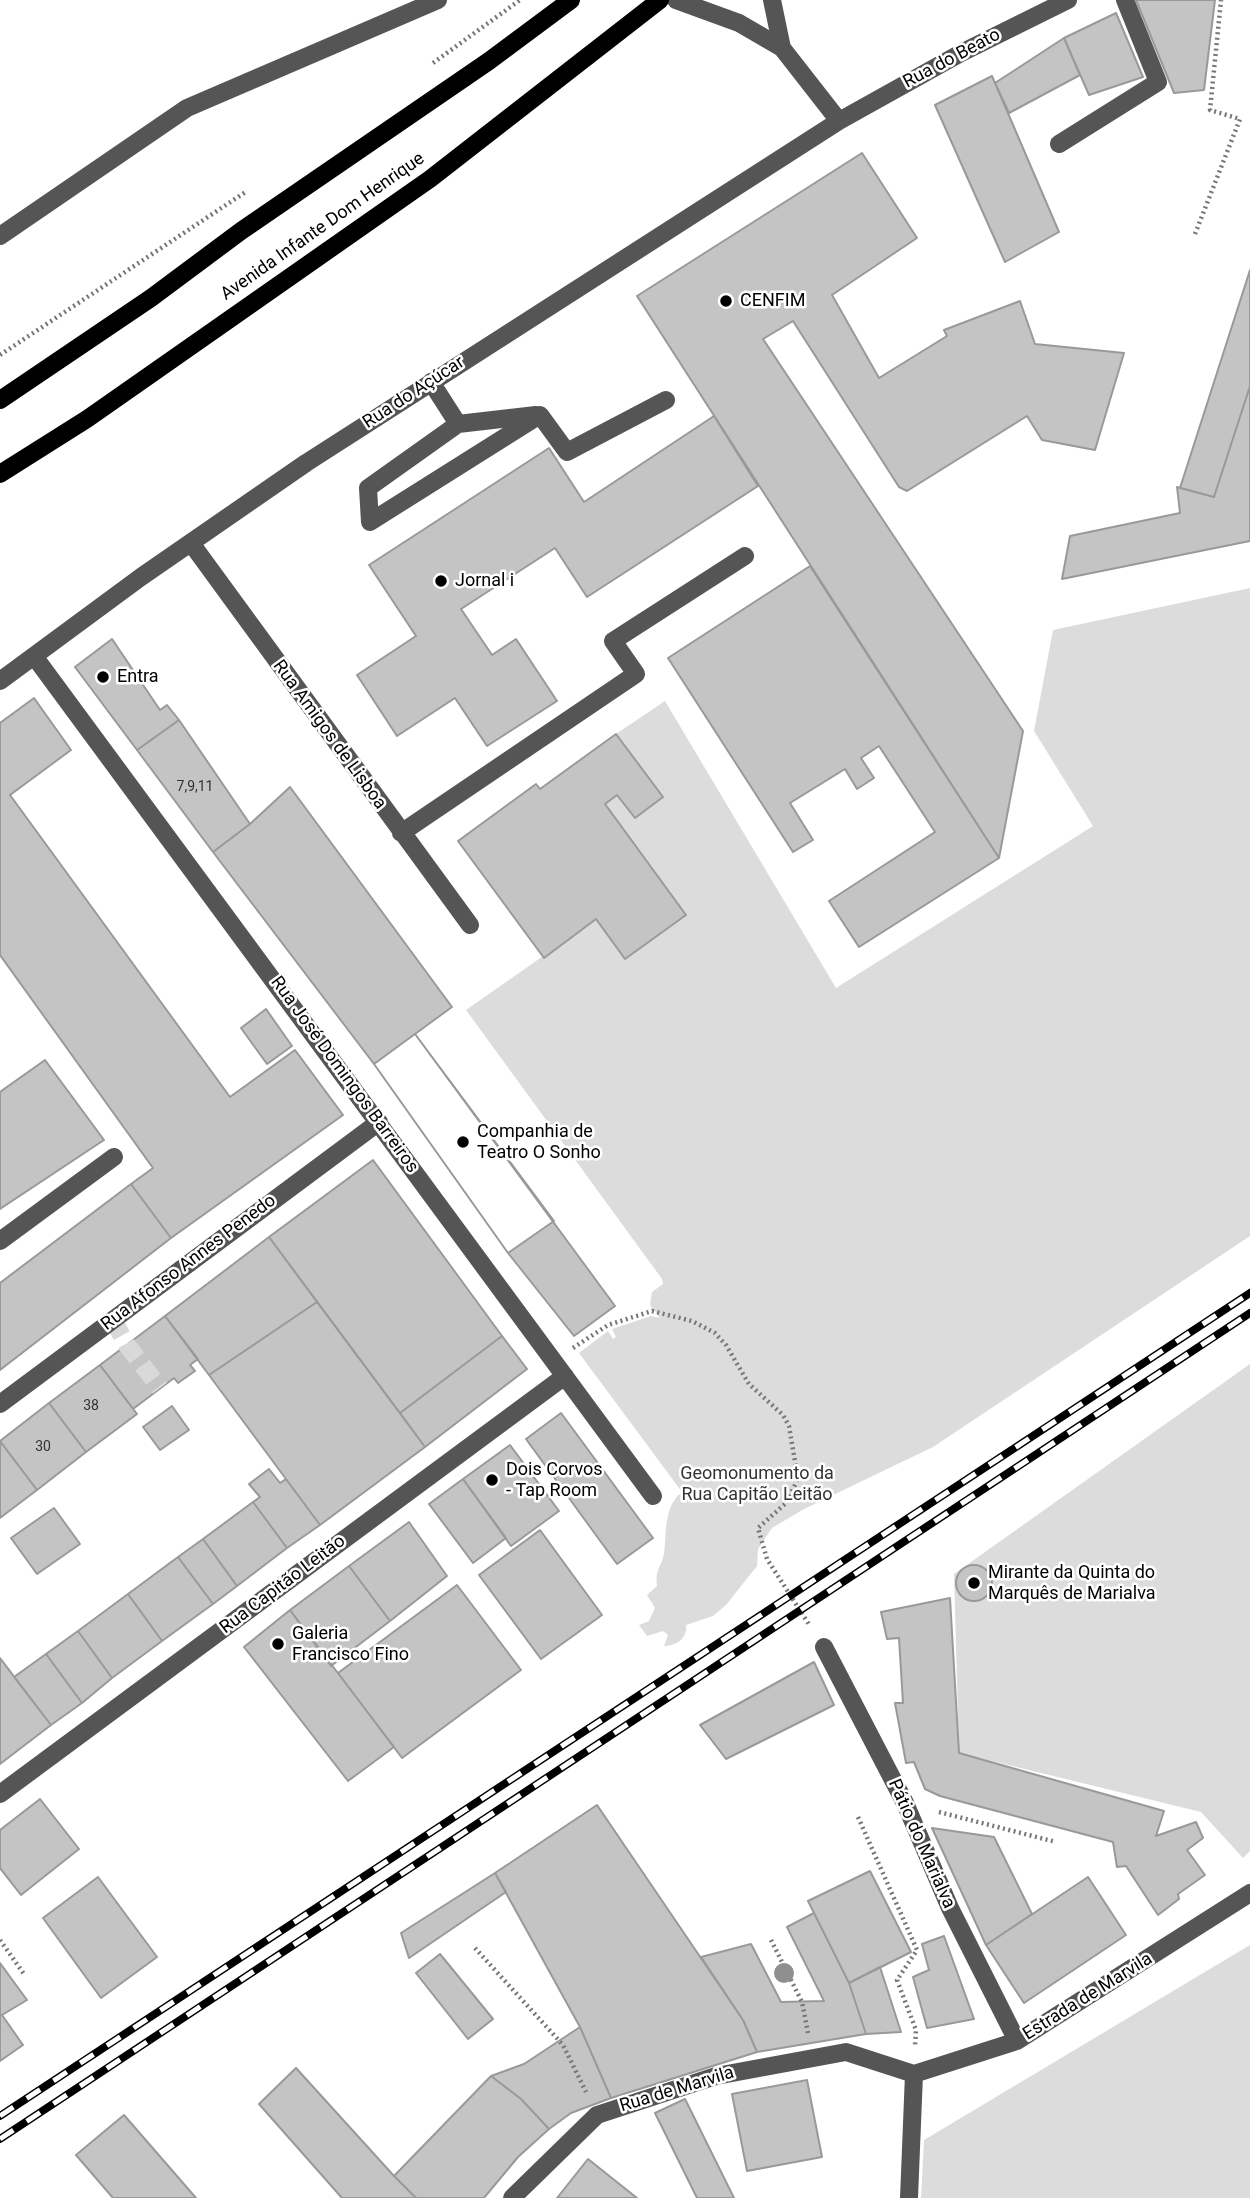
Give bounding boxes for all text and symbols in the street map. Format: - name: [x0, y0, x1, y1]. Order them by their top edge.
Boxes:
- street label: Rua do Beato: [900, 24, 1004, 94]
- street label: Avenida Infante Dom Henrique: [217, 148, 429, 306]
- place label: CENFIM: [740, 290, 805, 312]
- marker: CENFIM: [718, 293, 734, 309]
- street label: Rua do Açúcar: [359, 352, 469, 434]
- place label: Jornal i: [455, 570, 514, 592]
- marker: Jornal i: [433, 573, 449, 589]
- street label: Rua Amigos de Lisboa: [268, 656, 390, 814]
- place label: Entra: [117, 666, 159, 688]
- marker: Entra: [95, 669, 111, 685]
- house number: 7,9,11: [177, 779, 213, 795]
- street label: Rua José Domingos Barreiros: [265, 973, 423, 1177]
- place label: Companhia de Teatro O Sonho: [477, 1121, 601, 1164]
- marker: Companhia de Teatro O Sonho: [455, 1134, 471, 1150]
- street label: Rua Afonso Annes Penedo: [97, 1190, 281, 1336]
- house number: 38: [83, 1398, 99, 1414]
- house number: 30: [35, 1439, 51, 1455]
- place label: Dois Corvos - Tap Room: [506, 1459, 603, 1502]
- park label: Geomonumento da Rua Capitão Leitão: [680, 1463, 834, 1506]
- marker: Dois Corvos - Tap Room: [484, 1472, 500, 1488]
- street label: Rua Capitão Leitão: [216, 1531, 350, 1639]
- place label: Mirante da Quinta do Marquês de Marialva: [988, 1562, 1156, 1604]
- marker: Mirante da Quinta do Marquês de Marialva: [966, 1575, 982, 1591]
- place label: Galeria Francisco Fino: [292, 1623, 409, 1666]
- marker: Galeria Francisco Fino: [270, 1636, 286, 1652]
- street label: Pátio do Marialva: [883, 1776, 959, 1912]
- street label: Estrada de Marvila: [1019, 1948, 1157, 2046]
- street label: Rua de Marvila: [617, 2062, 737, 2118]

